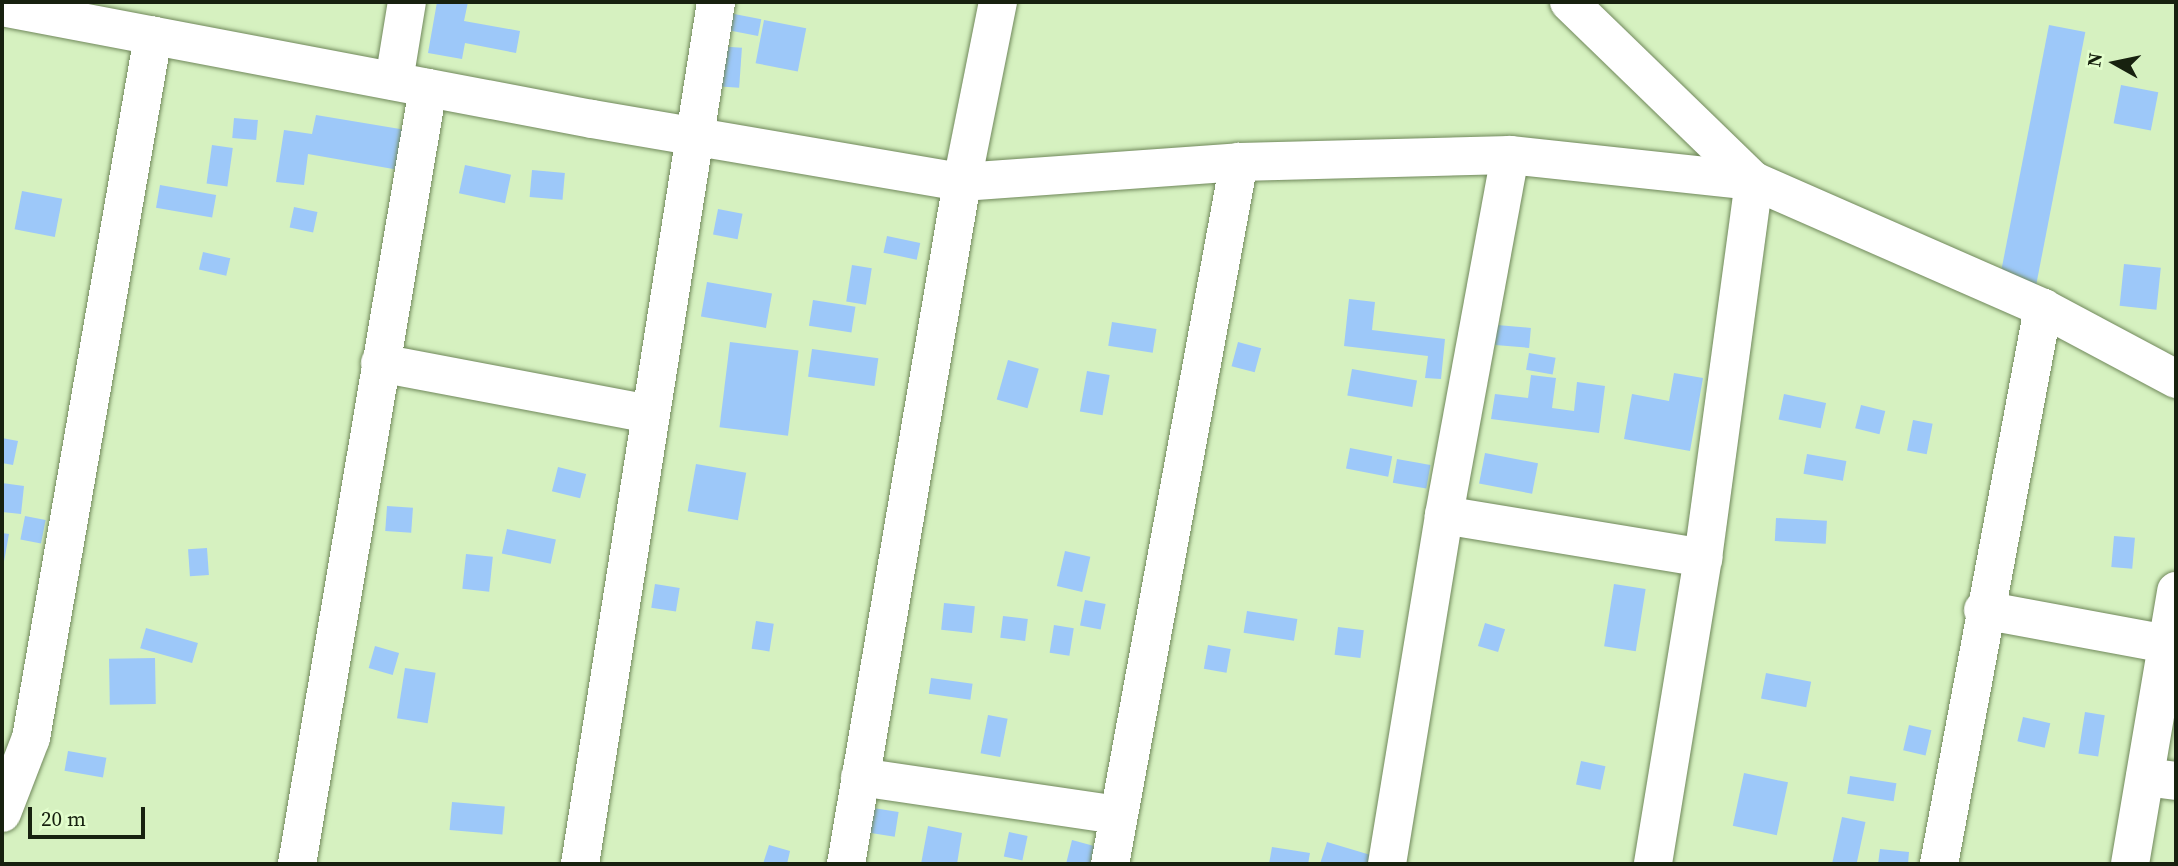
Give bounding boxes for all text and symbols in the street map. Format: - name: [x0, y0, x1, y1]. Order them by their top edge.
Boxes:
- north arrow: [2080, 28, 2150, 98]
- text: N: [2080, 51, 2108, 69]
- scale bar: [32, 792, 149, 836]
- text: 20 m: [41, 804, 86, 833]

